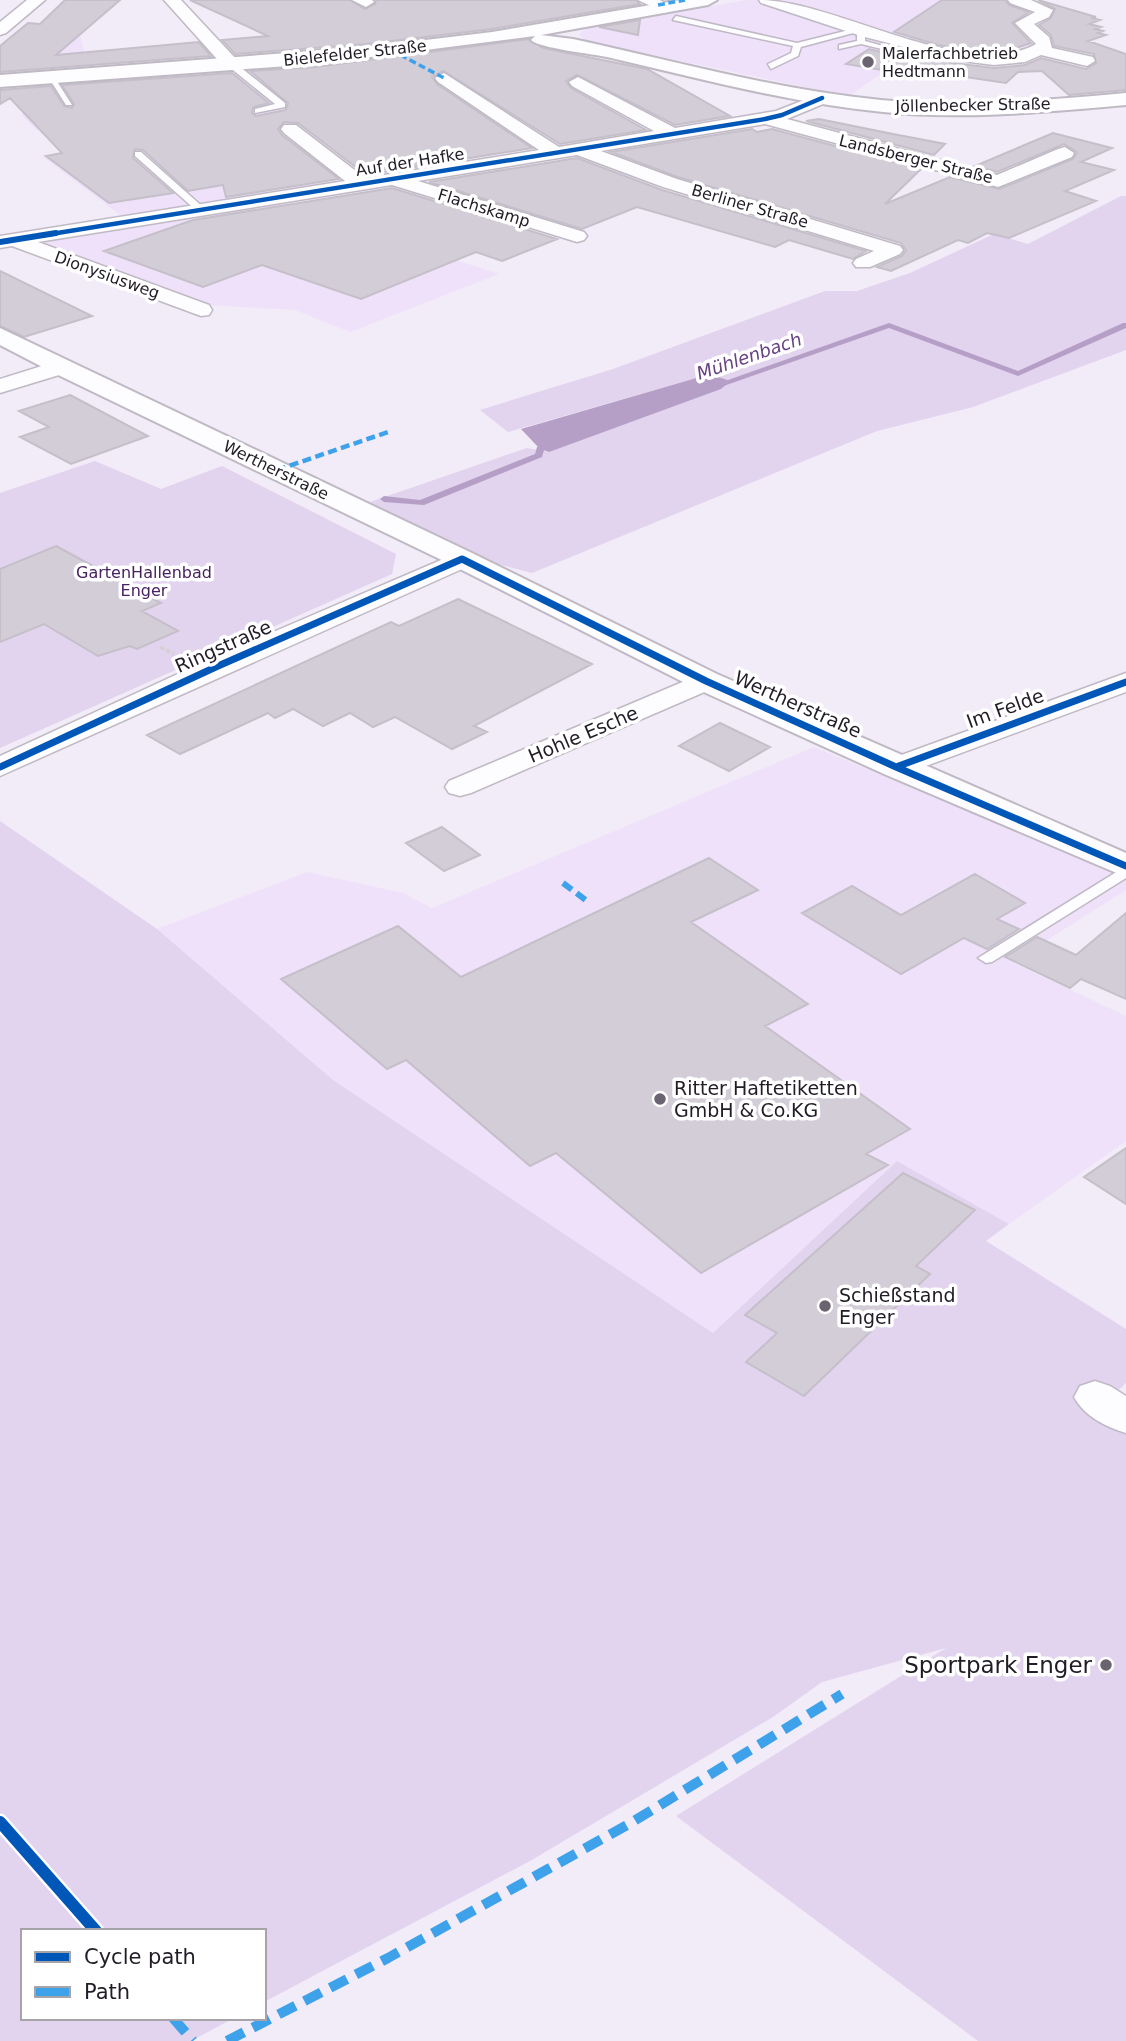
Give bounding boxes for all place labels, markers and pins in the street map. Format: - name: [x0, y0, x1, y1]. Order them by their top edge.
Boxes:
- place label: Malerfachbetrieb Hedtmann: [882, 44, 1018, 81]
- marker: Malerfachbetrieb Hedtmann: [860, 54, 876, 70]
- place label: Ritter Haftetiketten GmbH & Co.KG: [674, 1077, 858, 1121]
- marker: Ritter Haftetiketten GmbH & Co.KG: [652, 1091, 668, 1107]
- place label: Schießstand Enger: [839, 1284, 956, 1328]
- marker: Schießstand Enger: [817, 1298, 833, 1314]
- place label: Sportpark Enger: [904, 1652, 1093, 1678]
- marker: Sportpark Enger: [1098, 1657, 1114, 1673]

